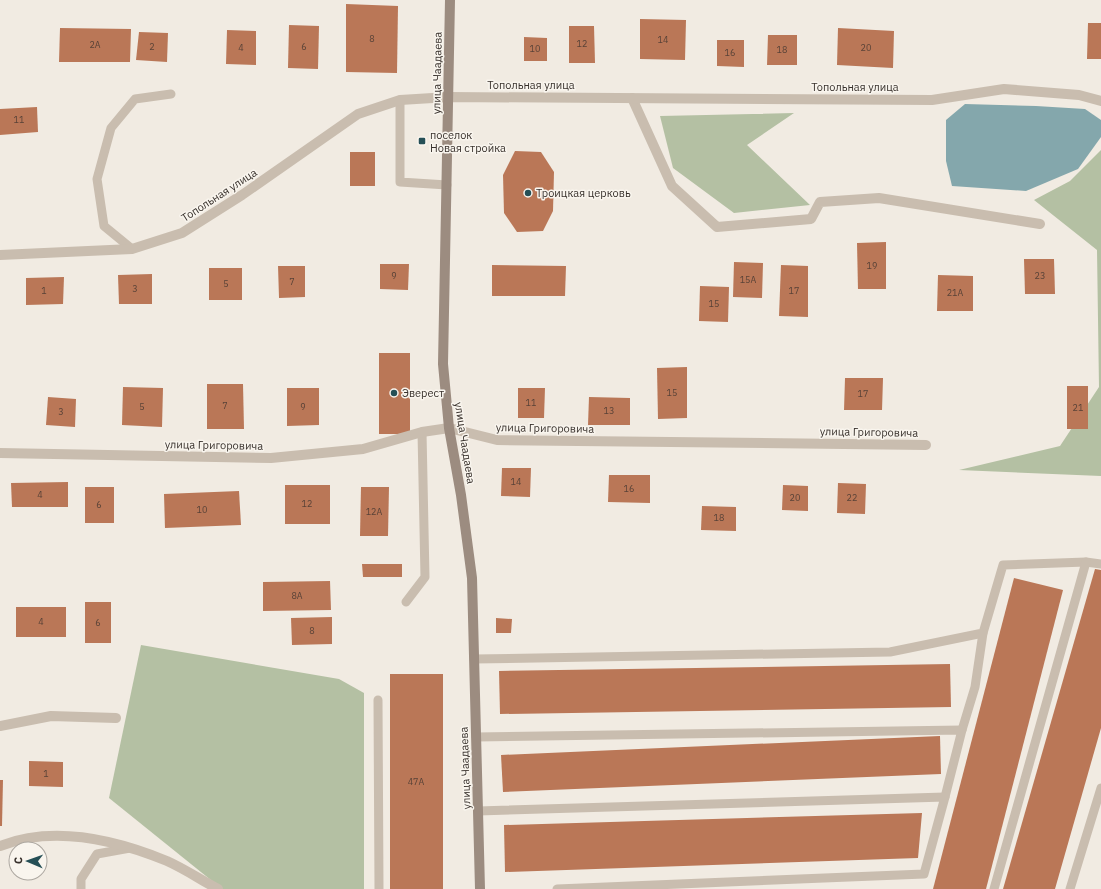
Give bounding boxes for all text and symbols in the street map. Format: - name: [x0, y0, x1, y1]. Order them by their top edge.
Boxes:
- street label: улица Чаадаева: [429, 31, 445, 114]
- house number: 8: [369, 33, 375, 44]
- house number: 14: [658, 34, 668, 45]
- house number: 12: [577, 38, 587, 49]
- house number: 2А: [89, 39, 101, 50]
- house number: 2: [149, 41, 155, 52]
- house number: 6: [301, 41, 307, 52]
- house number: 4: [238, 42, 244, 53]
- house number: 20: [861, 42, 871, 53]
- house number: 10: [530, 43, 540, 54]
- house number: 18: [777, 44, 787, 55]
- house number: 16: [725, 47, 735, 58]
- street label: Топольная улица: [487, 78, 575, 92]
- street label: Топольная улица: [811, 80, 899, 94]
- house number: 11: [14, 114, 24, 125]
- place label: поселок Новая стройка: [430, 128, 506, 155]
- marker: поселок Новая стройка: [417, 136, 427, 146]
- street label: Топольная улица: [179, 165, 260, 225]
- place label: Троицкая церковь: [536, 186, 631, 200]
- marker: Троицкая церковь: [523, 188, 533, 198]
- house number: 19: [867, 260, 877, 271]
- house number: 9: [391, 270, 397, 281]
- house number: 23: [1035, 270, 1045, 281]
- house number: 15А: [740, 274, 757, 285]
- house number: 7: [289, 276, 295, 287]
- house number: 5: [223, 278, 229, 289]
- house number: 3: [132, 283, 138, 294]
- house number: 1: [41, 285, 47, 296]
- house number: 17: [789, 285, 799, 296]
- house number: 21А: [947, 287, 964, 298]
- house number: 15: [709, 298, 719, 309]
- place label: Эверест: [402, 386, 444, 400]
- house number: 15: [667, 387, 677, 398]
- marker: Эверест: [389, 388, 399, 398]
- house number: 17: [858, 388, 868, 399]
- house number: 11: [526, 397, 536, 408]
- house number: 7: [222, 400, 228, 411]
- house number: 5: [139, 401, 145, 412]
- house number: 9: [300, 401, 306, 412]
- street label: улица Чаадаева: [452, 401, 478, 485]
- house number: 21: [1073, 402, 1083, 413]
- house number: 13: [604, 405, 614, 416]
- house number: 3: [58, 406, 64, 417]
- street label: улица Григоровича: [496, 420, 594, 436]
- street label: улица Григоровича: [820, 424, 918, 440]
- street label: улица Григоровича: [165, 437, 263, 453]
- house number: 14: [511, 476, 521, 487]
- house number: 16: [624, 483, 634, 494]
- house number: 4: [37, 489, 43, 500]
- house number: 20: [790, 492, 800, 503]
- house number: 22: [847, 492, 857, 503]
- house number: 12: [302, 498, 312, 509]
- house number: 6: [96, 499, 102, 510]
- house number: 10: [197, 504, 207, 515]
- house number: 12А: [366, 506, 383, 517]
- house number: 18: [714, 512, 724, 523]
- house number: 8А: [291, 590, 303, 601]
- house number: 4: [38, 616, 44, 627]
- house number: 6: [95, 617, 101, 628]
- house number: 8: [309, 625, 315, 636]
- street label: улица Чаадаева: [457, 726, 473, 810]
- house number: 1: [43, 768, 49, 779]
- house number: 47А: [408, 776, 425, 787]
- north arrow: [8, 841, 48, 881]
- text: С: [11, 857, 25, 864]

